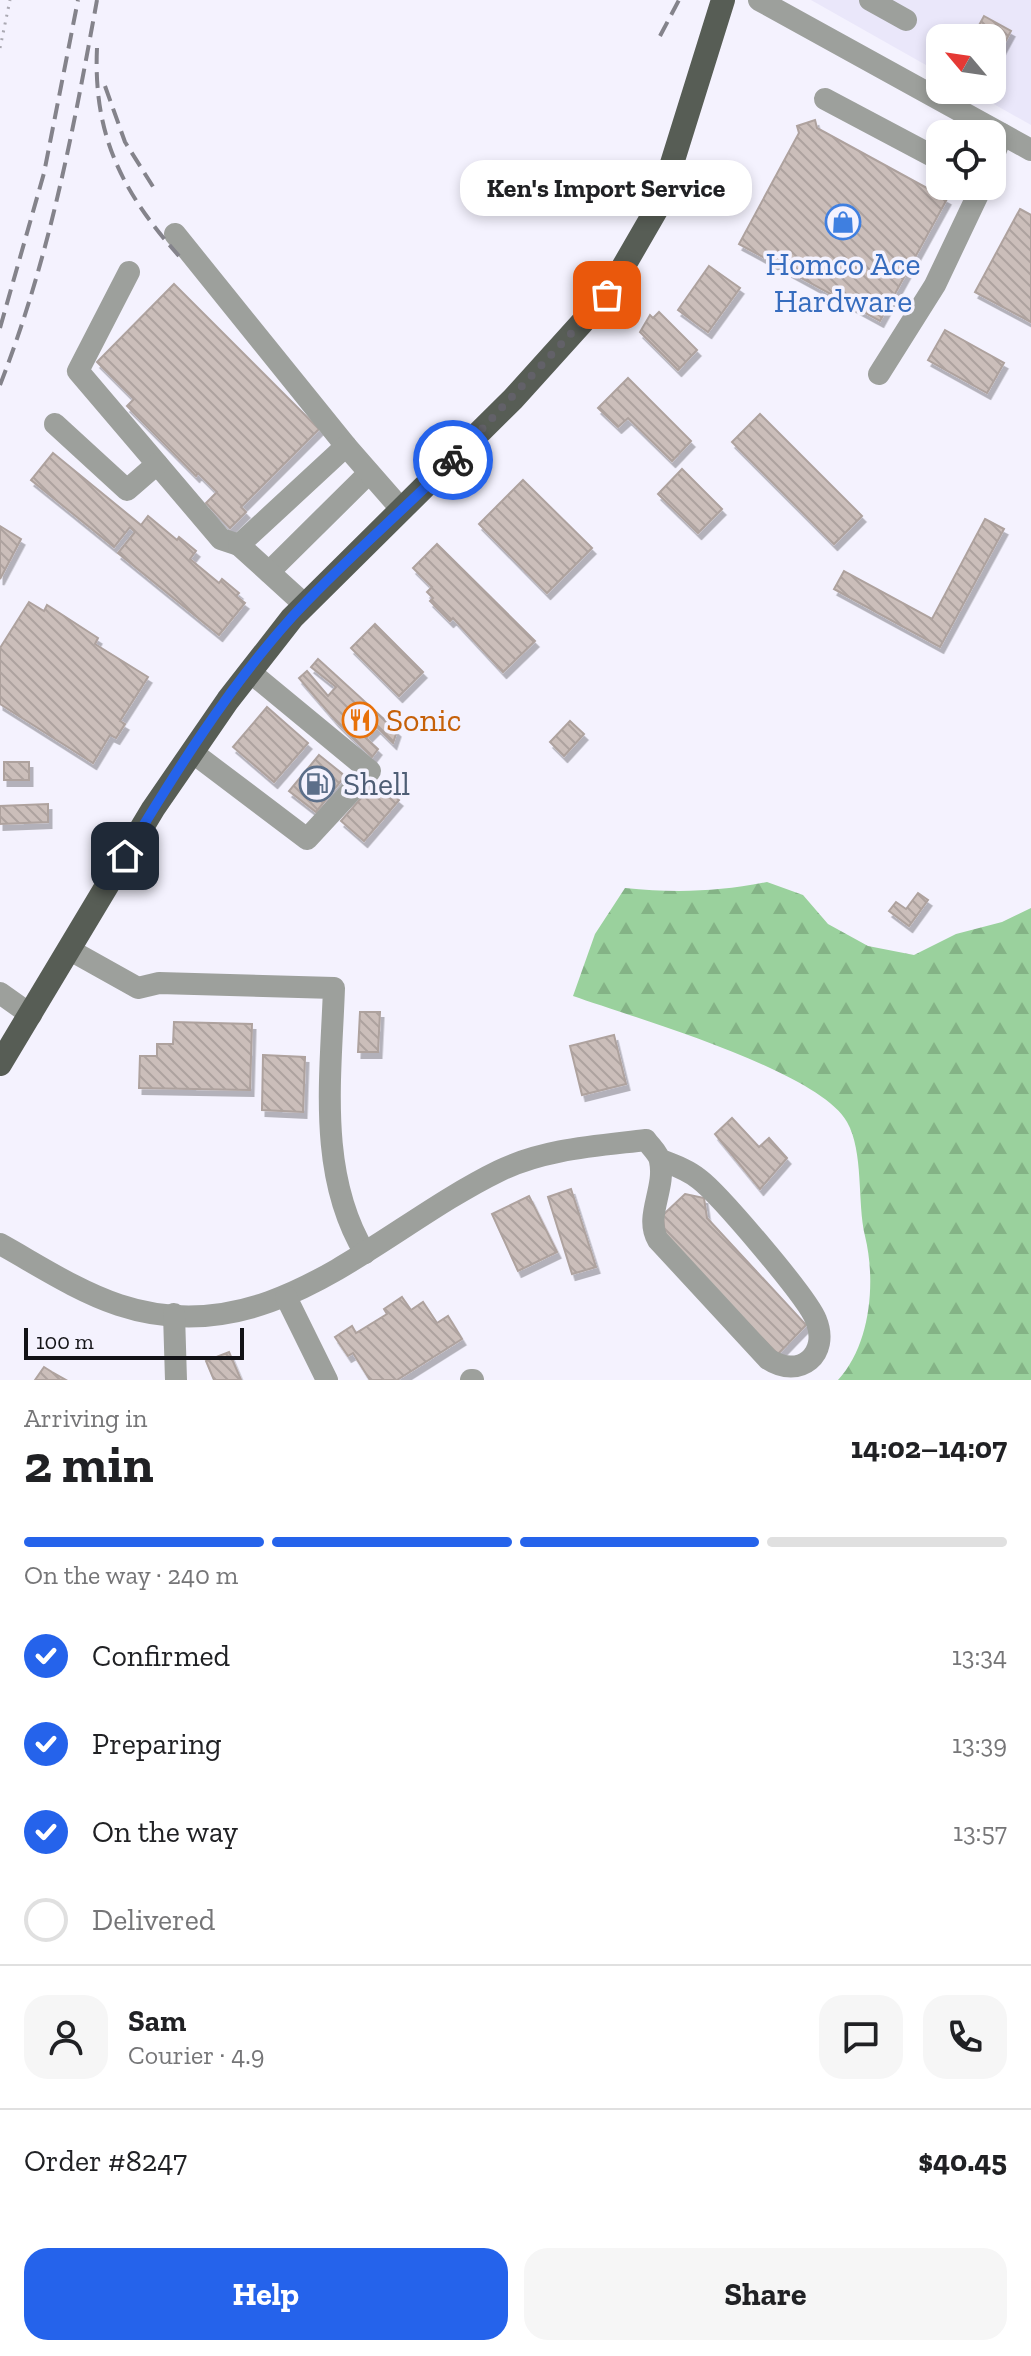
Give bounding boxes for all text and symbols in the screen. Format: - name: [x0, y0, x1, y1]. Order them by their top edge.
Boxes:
- north arrow: [926, 24, 1006, 104]
- map controls: [926, 24, 1006, 200]
- button: locate: [926, 120, 1006, 200]
- callout: Ken's Import Service: [461, 159, 753, 215]
- text: Ken's Import Service: [487, 172, 725, 204]
- shop icon: Homco Ace Hardware: [824, 203, 862, 241]
- place label: Homco Ace Hardware: [765, 245, 921, 320]
- pin: [573, 261, 641, 329]
- icon: bag: [585, 273, 629, 317]
- courier: [413, 420, 493, 500]
- icon: bike: [431, 438, 475, 482]
- restaurant icon: Sonic: [341, 701, 379, 739]
- place label: Sonic: [386, 701, 462, 739]
- fuel station icon: Shell: [298, 765, 336, 803]
- place label: Shell: [343, 765, 410, 803]
- pin: [91, 822, 159, 890]
- icon: home: [103, 834, 147, 878]
- scale bar: [24, 1324, 244, 1360]
- text: 100 m: [36, 1328, 94, 1355]
- text: Arriving in: [24, 1402, 147, 1434]
- text: 14:02–14:07: [851, 1430, 1007, 1466]
- text: 2 min: [24, 1433, 154, 1495]
- text: On the way · 240 m: [24, 1559, 238, 1591]
- icon: check: [24, 1634, 68, 1678]
- text: Confirmed: [92, 1638, 230, 1674]
- text: 13:34: [952, 1640, 1007, 1672]
- icon: check: [24, 1722, 68, 1766]
- text: Preparing: [92, 1726, 222, 1762]
- text: 13:39: [952, 1728, 1007, 1760]
- icon: check: [24, 1810, 68, 1854]
- text: On the way: [92, 1814, 238, 1850]
- text: 13:57: [953, 1816, 1007, 1848]
- text: Delivered: [92, 1902, 215, 1938]
- button: person: [24, 1995, 108, 2079]
- button: chat: [819, 1995, 903, 2079]
- button: phone: [923, 1995, 1007, 2079]
- text: Sam: [128, 2003, 186, 2039]
- text: Courier · 4.9: [128, 2039, 264, 2071]
- text: Order #8247: [24, 2143, 187, 2179]
- text: $40.45: [918, 2143, 1007, 2179]
- button: Help: [24, 2248, 508, 2340]
- button: Share: [524, 2248, 1007, 2340]

